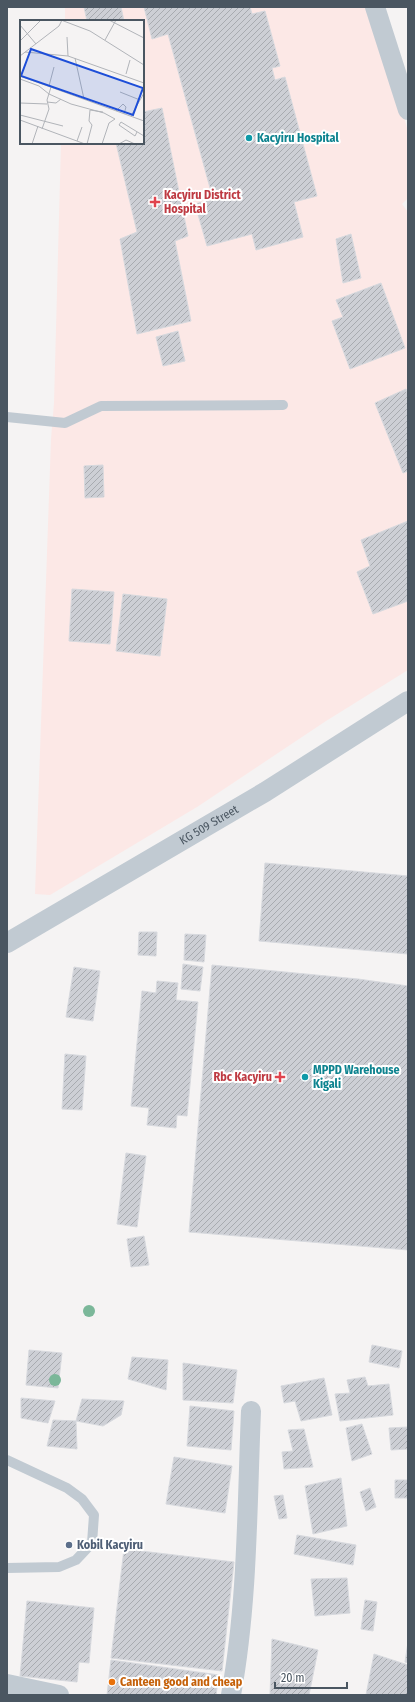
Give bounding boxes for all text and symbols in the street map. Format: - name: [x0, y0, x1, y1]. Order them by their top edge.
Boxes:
- inset map: [20, 20, 144, 144]
- place label: Kacyiru Hospital: [257, 131, 339, 145]
- marker: Kacyiru Hospital: [244, 133, 254, 143]
- place label: Kacyiru District Hospital: [164, 188, 241, 216]
- marker: Kacyiru District Hospital: [149, 196, 161, 208]
- street label: KG 509 Street: [177, 802, 241, 847]
- place label: MPPD Warehouse Kigali: [313, 1063, 400, 1091]
- place label: Rbc Kacyiru: [214, 1070, 272, 1084]
- marker: Rbc Kacyiru: [275, 1072, 285, 1082]
- marker: MPPD Warehouse Kigali: [300, 1072, 310, 1082]
- place label: Kobil Kacyiru: [77, 1538, 143, 1552]
- marker: Kobil Kacyiru: [64, 1540, 74, 1550]
- scale bar: [275, 1664, 347, 1690]
- text: 20 m: [281, 1671, 305, 1685]
- place label: Canteen good and cheap: [120, 1675, 243, 1689]
- marker: Canteen good and cheap: [107, 1677, 117, 1687]

